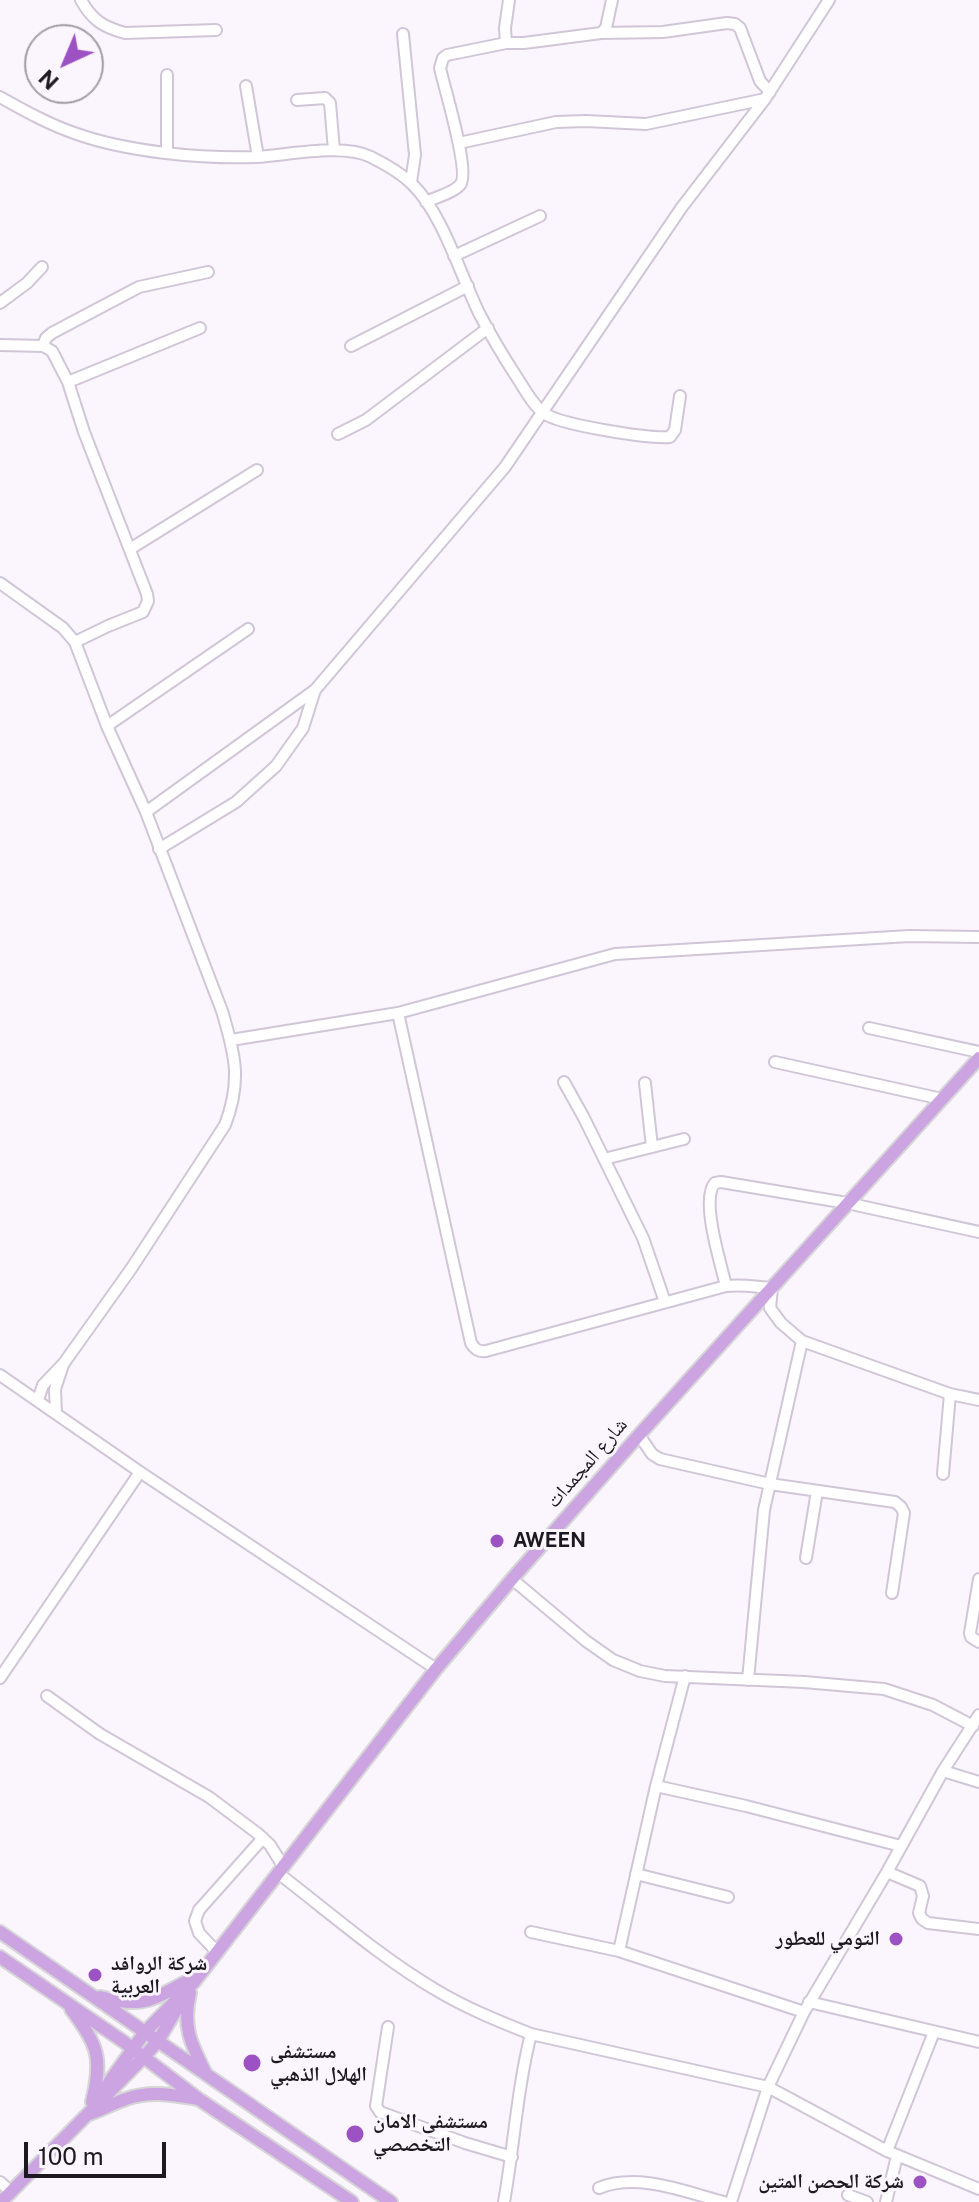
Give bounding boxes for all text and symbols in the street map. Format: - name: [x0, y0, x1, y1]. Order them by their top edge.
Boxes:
- north arrow: [24, 24, 104, 104]
- text: N: [33, 64, 64, 95]
- street label: شارع المجمدات: [541, 1413, 633, 1513]
- place label: AWEEN: [513, 1529, 586, 1553]
- marker: AWEEN: [488, 1532, 506, 1550]
- place label: التومي للعطور: [776, 1927, 880, 1951]
- marker: التومي للعطور: [887, 1930, 905, 1948]
- place label: شركة الروافد العربية: [111, 1952, 207, 1999]
- marker: شركة الروافد العربية: [86, 1966, 104, 1984]
- place label: مستشفى الهلال الذهبي: [270, 2040, 367, 2087]
- marker: مستشفى الهلال الذهبي: [241, 2052, 263, 2074]
- place label: مستشفى الامان التخصصي: [373, 2110, 488, 2157]
- marker: مستشفى الامان التخصصي: [344, 2123, 366, 2145]
- scale bar: [28, 2126, 170, 2176]
- text: 100 m: [38, 2142, 104, 2170]
- place label: شركة الحصن المتين: [758, 2170, 904, 2194]
- marker: شركة الحصن المتين: [911, 2173, 929, 2191]

